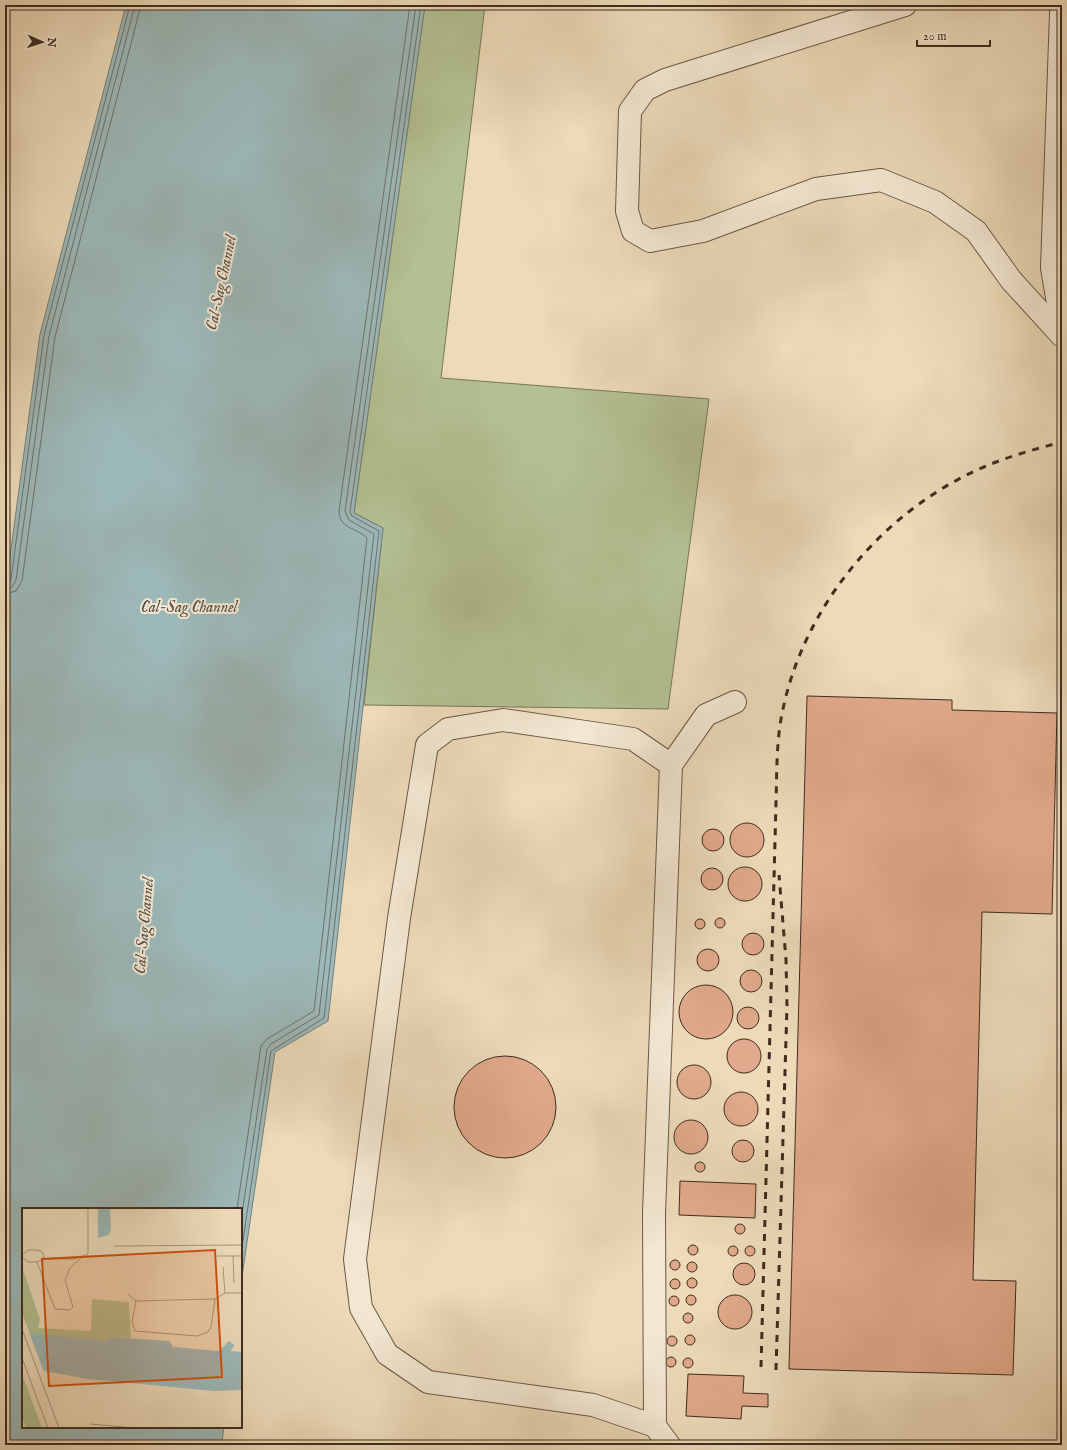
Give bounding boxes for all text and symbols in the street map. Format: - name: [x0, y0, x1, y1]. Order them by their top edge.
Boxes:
- north arrow: [22, 22, 62, 62]
- scale bar: [917, 22, 990, 48]
- text: 20 m: [923, 29, 946, 44]
- text: N: [44, 36, 58, 48]
- water label: Cal-Sag Channel: [202, 232, 242, 332]
- water label: Cal-Sag Channel: [141, 598, 239, 618]
- water label: Cal-Sag Channel: [131, 876, 159, 975]
- inset map: [22, 1208, 242, 1428]

